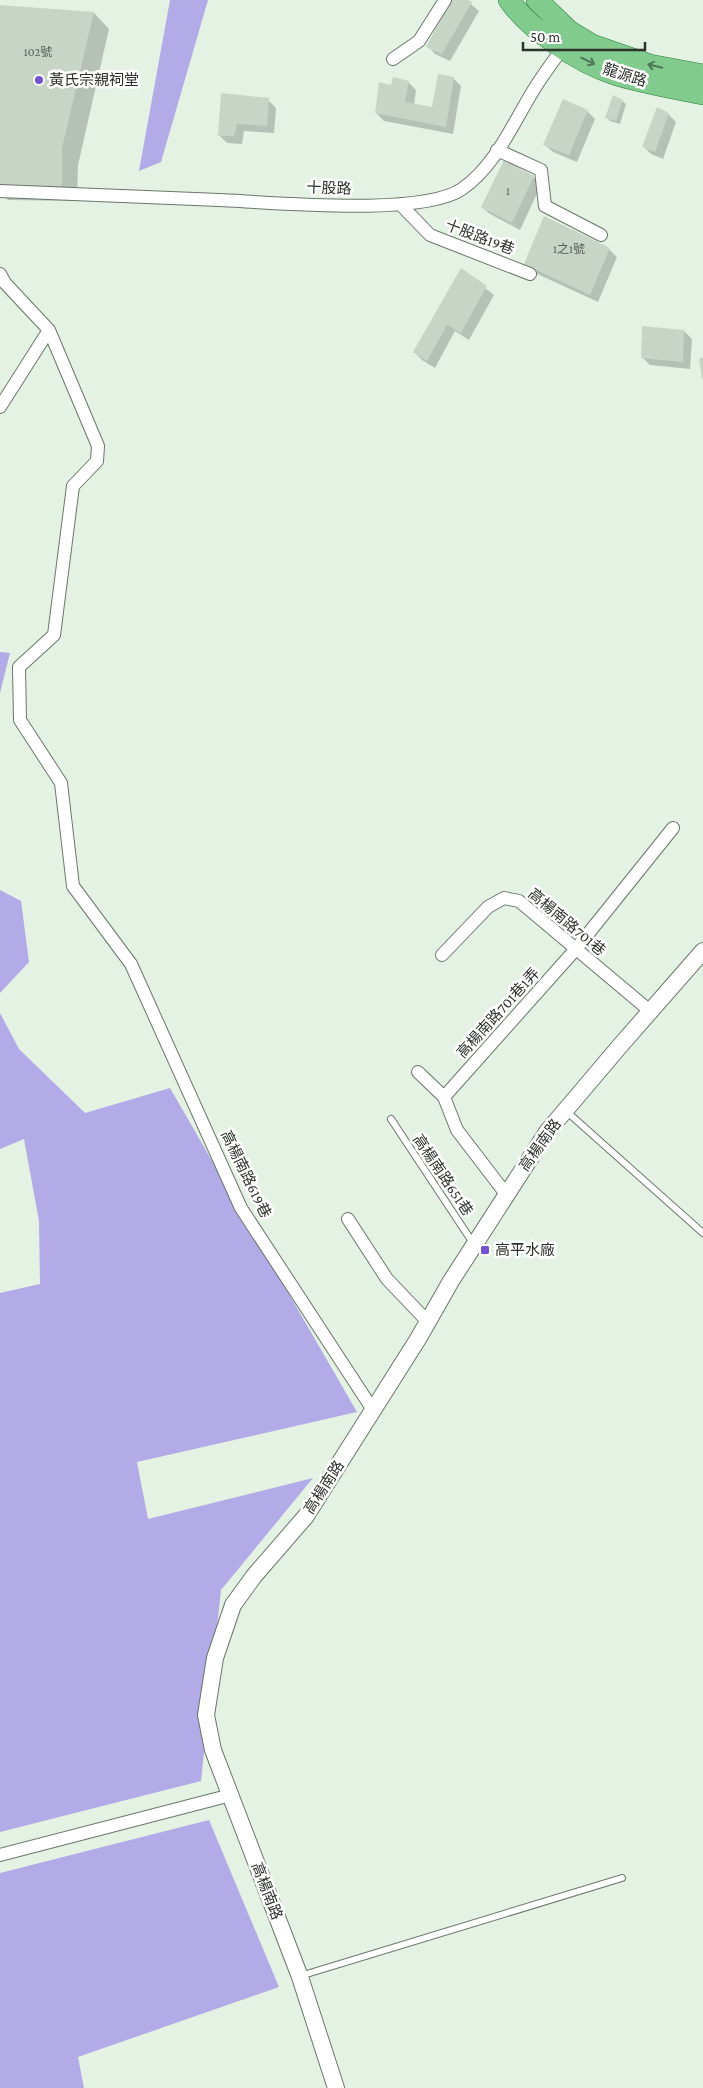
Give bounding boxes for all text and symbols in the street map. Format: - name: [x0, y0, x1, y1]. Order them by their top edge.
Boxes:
- scale bar: [523, 20, 646, 52]
- text: 50 m: [530, 29, 560, 45]
- house number: 102號: [24, 45, 52, 59]
- one-way arrow: [580, 57, 595, 67]
- street label: 龍源路: [601, 59, 649, 90]
- one-way arrow: [648, 61, 664, 70]
- place label: 黃氏宗親祠堂: [49, 72, 139, 88]
- marker: 黃氏宗親祠堂: [33, 74, 45, 86]
- street label: 十股路: [306, 179, 352, 197]
- house number: 1: [506, 184, 510, 198]
- street label: 十股路19巷: [443, 217, 517, 257]
- house number: 1之1號: [553, 242, 585, 256]
- street label: 高楊南路701巷: [525, 885, 609, 959]
- street label: 高楊南路701巷1弄: [454, 965, 542, 1061]
- street label: 高楊南路: [516, 1116, 564, 1174]
- street label: 高楊南路619巷: [218, 1128, 274, 1220]
- street label: 高楊南路651巷: [410, 1131, 476, 1219]
- place label: 高平水廠: [495, 1242, 555, 1258]
- marker: 高平水廠: [479, 1244, 491, 1256]
- street label: 高楊南路: [301, 1457, 347, 1517]
- street label: 高楊南路: [249, 1860, 285, 1922]

